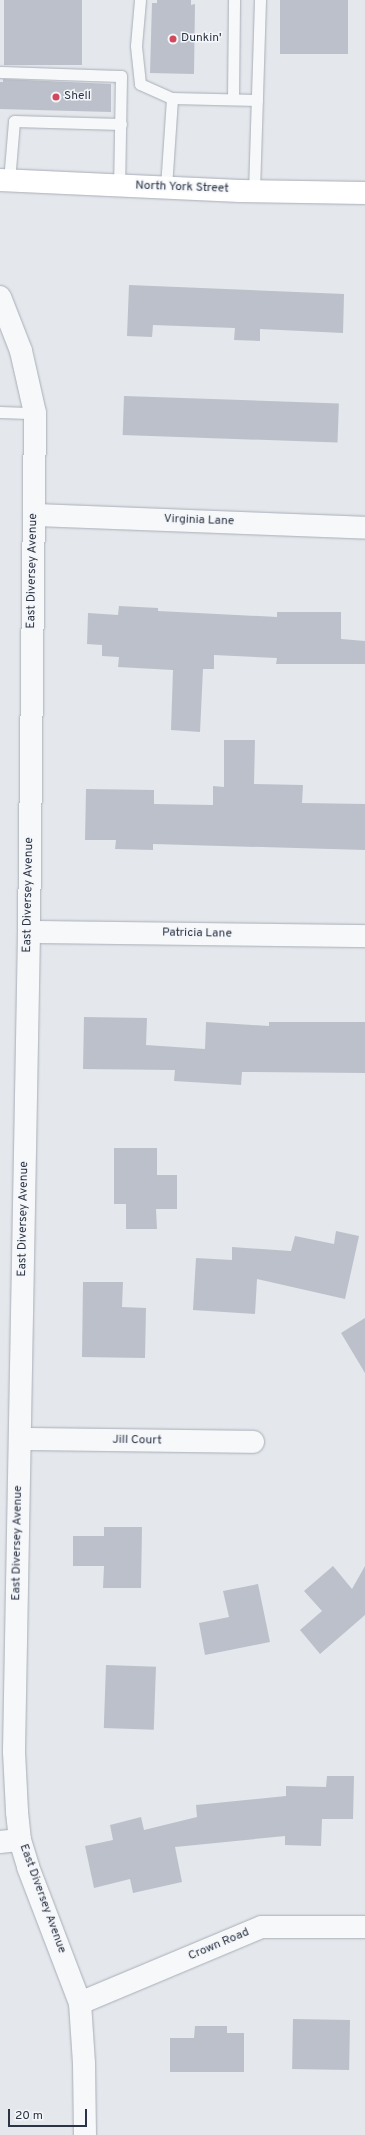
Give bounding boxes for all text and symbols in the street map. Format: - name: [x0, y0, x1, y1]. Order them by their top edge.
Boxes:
- place label: Dunkin': [181, 32, 222, 46]
- marker: Dunkin': [168, 34, 178, 44]
- place label: Shell: [64, 90, 91, 104]
- marker: Shell: [51, 92, 61, 102]
- street label: North York Street: [135, 179, 229, 197]
- street label: East Diversey Avenue: [25, 513, 41, 629]
- street label: Virginia Lane: [163, 513, 235, 529]
- street label: East Diversey Avenue: [21, 837, 37, 953]
- street label: Patricia Lane: [162, 926, 232, 942]
- street label: East Diversey Avenue: [16, 1161, 32, 1277]
- street label: Jill Court: [112, 1433, 162, 1449]
- street label: East Diversey Avenue: [10, 1485, 26, 1601]
- street label: East Diversey Avenue: [15, 1842, 69, 1956]
- street label: Crown Road: [186, 1926, 252, 1964]
- scale bar: [10, 2101, 89, 2127]
- text: 20 m: [15, 2108, 43, 2124]

